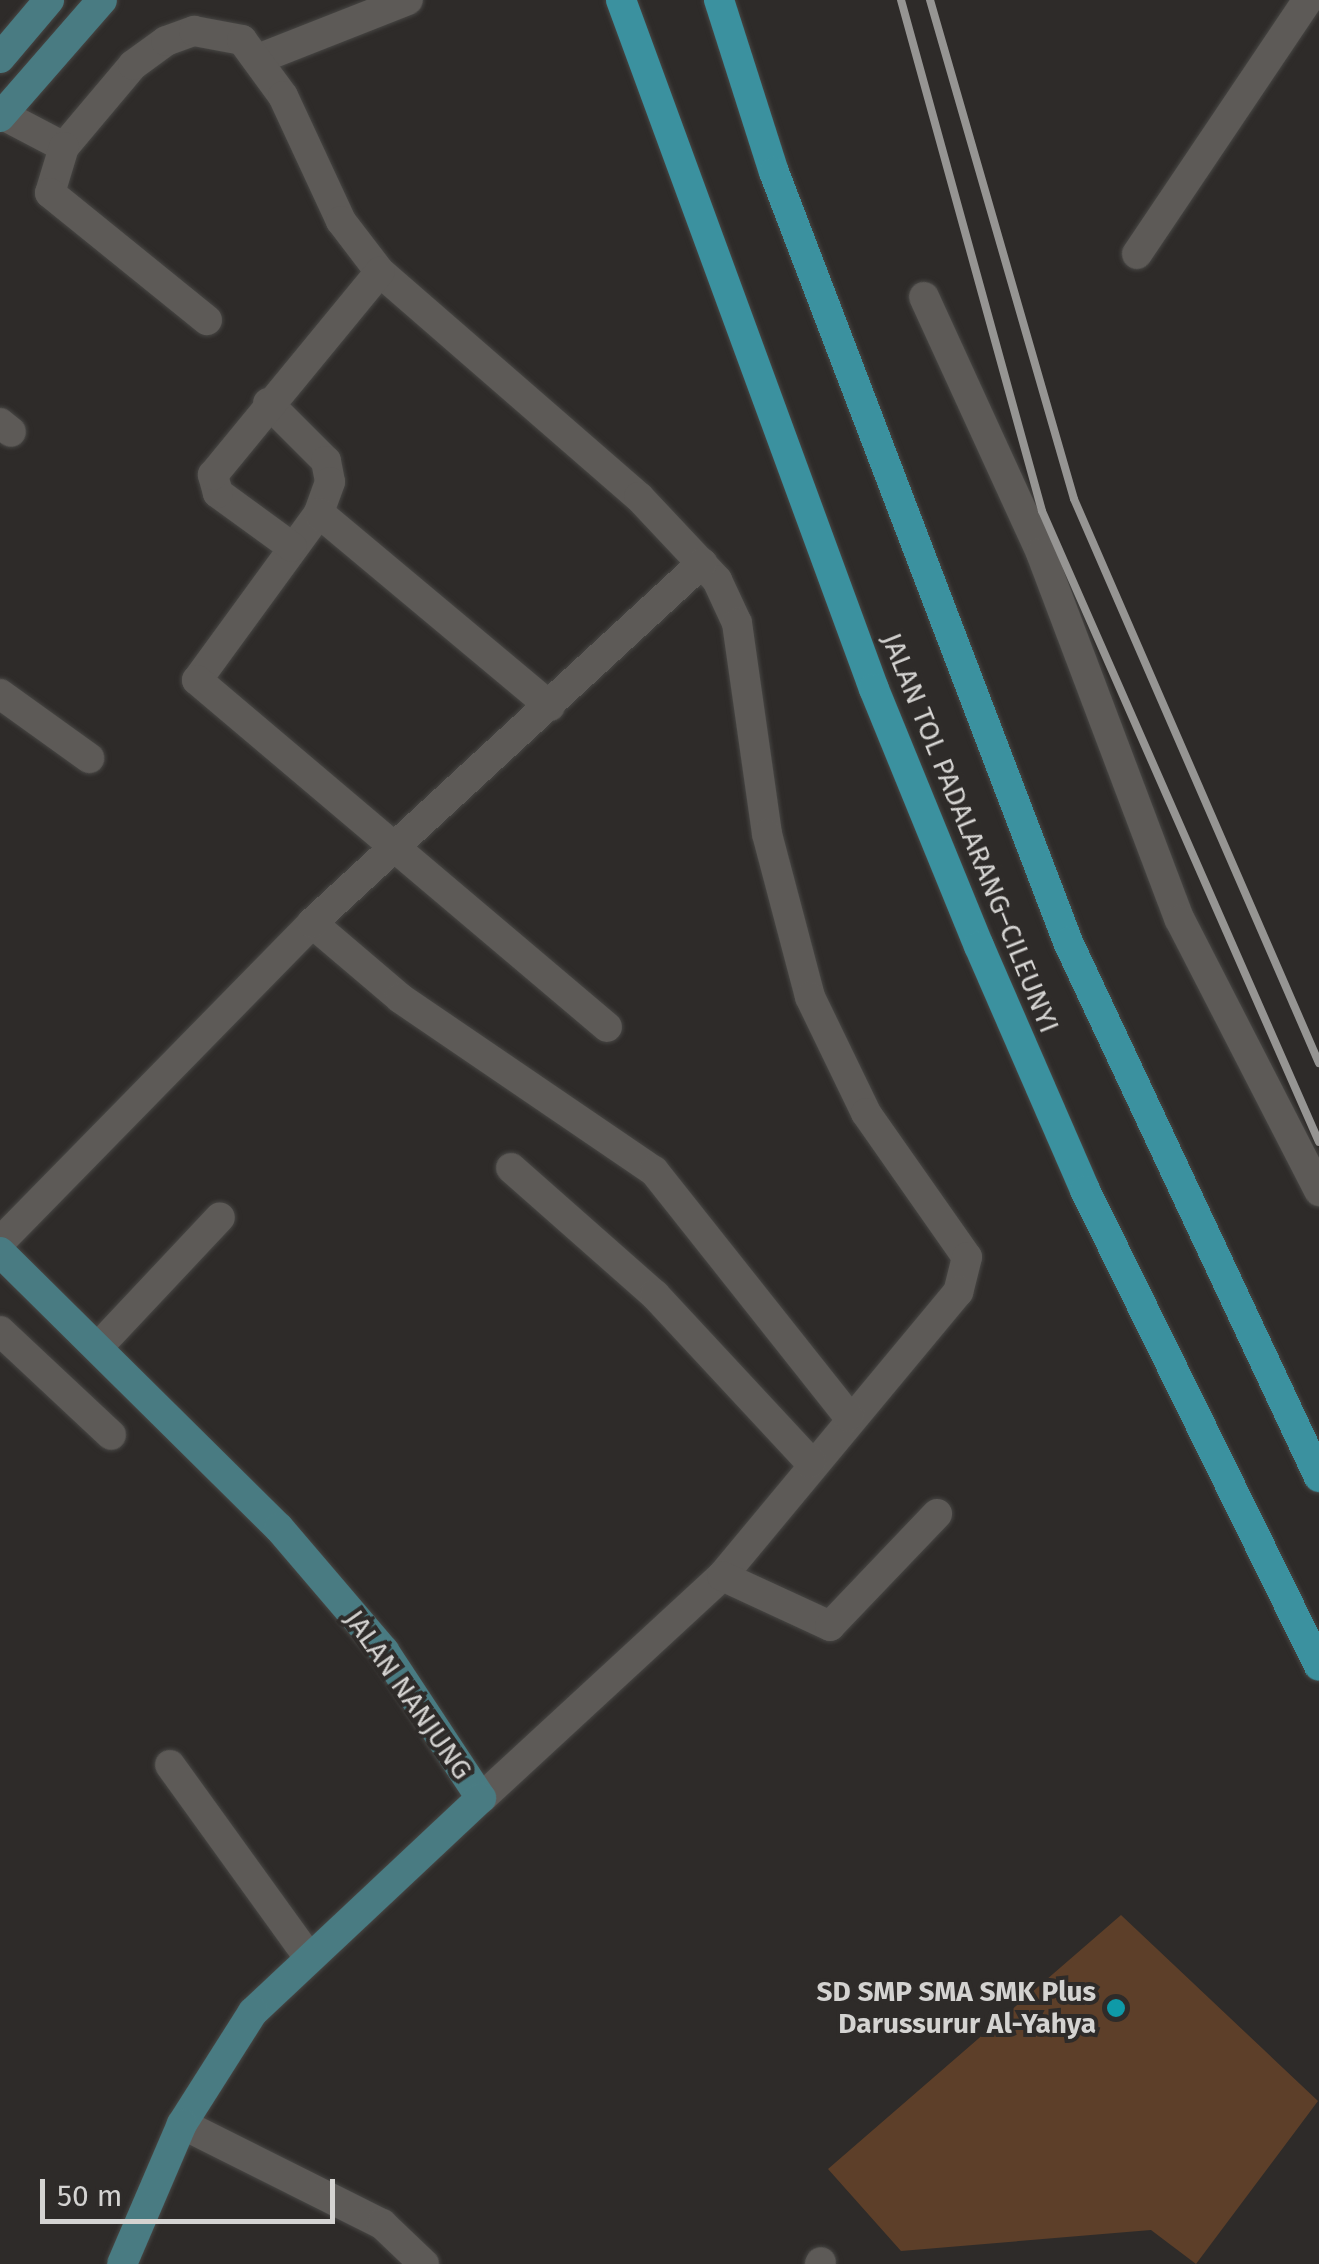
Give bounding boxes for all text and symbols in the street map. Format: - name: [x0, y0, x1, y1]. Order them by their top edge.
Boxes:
- street label: JALAN TOL PADALARANG–CILEUNYI: [874, 628, 1066, 1038]
- street label: JALAN NANJUNG: [337, 1604, 479, 1786]
- place label: SD SMP SMA SMK Plus Darussurur Al-Yahya: [817, 1975, 1096, 2041]
- marker: SD SMP SMA SMK Plus Darussurur Al-Yahya: [1105, 1997, 1127, 2019]
- scale bar: [45, 2159, 340, 2221]
- text: 50 m: [57, 2178, 122, 2214]

